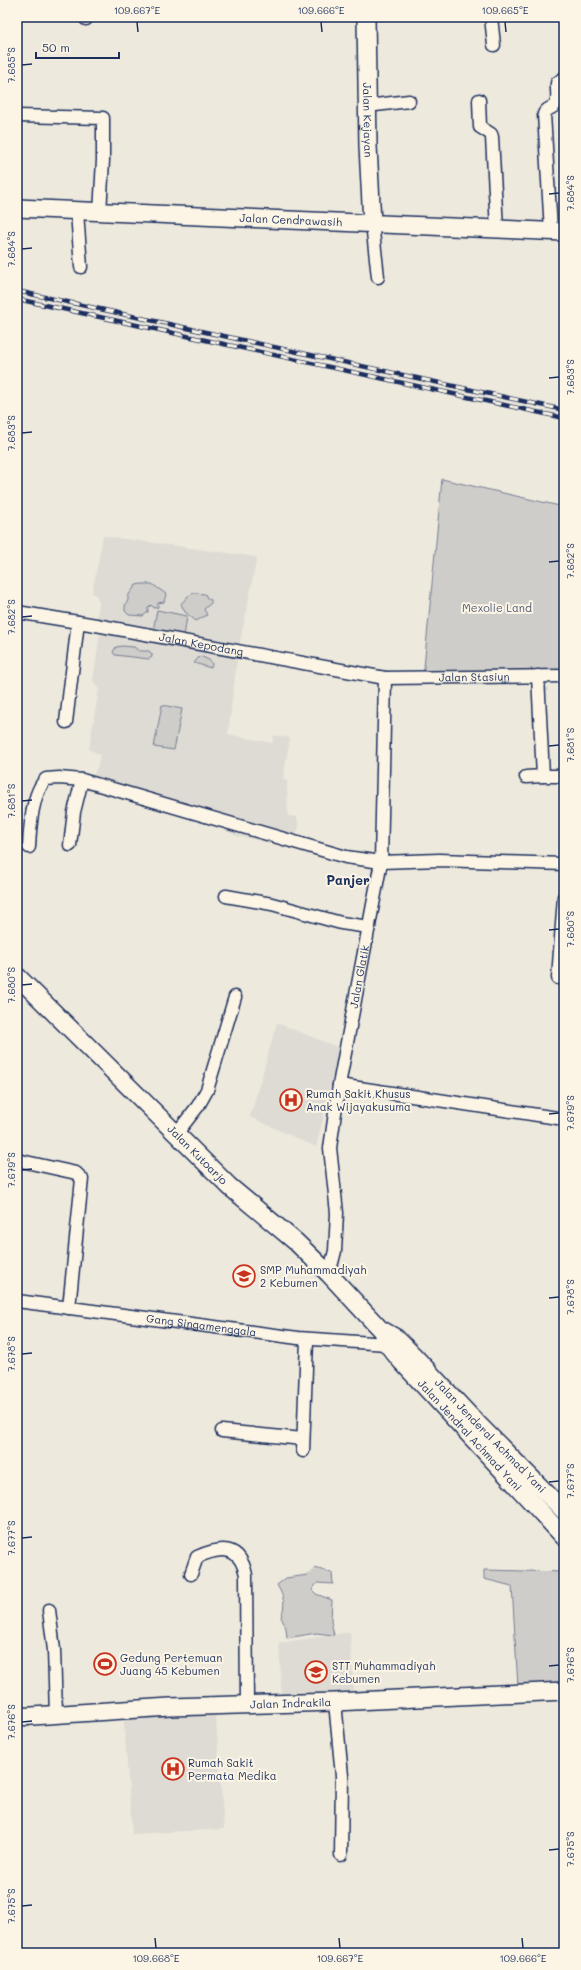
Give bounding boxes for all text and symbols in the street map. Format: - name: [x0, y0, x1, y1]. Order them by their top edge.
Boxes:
- text: 109.667°E: [114, 3, 161, 17]
- text: 109.666°E: [297, 3, 345, 17]
- text: 109.665°E: [482, 3, 529, 17]
- scale bar: [36, 34, 119, 60]
- text: 50 m: [42, 39, 70, 55]
- text: 7.685°S: [4, 47, 18, 83]
- street label: Jalan Kejayan: [360, 82, 377, 158]
- text: 7.684°S: [563, 175, 577, 211]
- street label: Jalan Cendrawasih: [239, 210, 342, 229]
- text: 7.684°S: [4, 231, 18, 267]
- text: 7.683°S: [563, 359, 577, 395]
- text: 7.683°S: [4, 415, 18, 451]
- text: 7.682°S: [563, 543, 577, 579]
- text: 7.682°S: [4, 599, 18, 635]
- park label: Mexolie Land: [462, 600, 532, 615]
- street label: Jalan Kepodang: [158, 629, 245, 659]
- street label: Jalan Stasiun: [439, 669, 510, 684]
- text: 7.681°S: [563, 727, 577, 762]
- text: 7.681°S: [4, 783, 18, 818]
- district label: Panjer: [326, 871, 370, 888]
- text: 7.680°S: [563, 911, 577, 947]
- street label: Jalan Glatik: [346, 944, 372, 1009]
- text: 7.680°S: [4, 967, 18, 1003]
- place label: Rumah Sakit Khusus Anak Wijayakusuma: [306, 1086, 411, 1114]
- hospital icon: Rumah Sakit Khusus Anak Wijayakusuma: [278, 1087, 304, 1113]
- text: 7.679°S: [563, 1095, 577, 1131]
- street label: Jalan Kutoarjo: [165, 1121, 231, 1188]
- text: 7.679°S: [4, 1152, 18, 1188]
- place label: SMP Muhammadiyah 2 Kebumen: [260, 1262, 367, 1290]
- school or university icon: SMP Muhammadiyah 2 Kebumen: [231, 1263, 257, 1289]
- text: 7.678°S: [563, 1279, 577, 1315]
- street label: Gang Singamenggala: [145, 1310, 258, 1339]
- text: 7.678°S: [4, 1336, 18, 1372]
- street label: Jalan Jenderal Achmad Yani: [432, 1375, 550, 1496]
- street label: Jalan Jendral Achmad Yani: [415, 1376, 525, 1494]
- text: 7.677°S: [563, 1463, 577, 1499]
- text: 7.677°S: [4, 1520, 18, 1556]
- text: 7.676°S: [563, 1647, 577, 1683]
- place label: Gedung Pertemuan Juang 45 Kebumen: [120, 1650, 222, 1678]
- sports icon: Gedung Pertemuan Juang 45 Kebumen: [92, 1651, 118, 1677]
- place label: STT Muhammadiyah Kebumen: [332, 1658, 435, 1686]
- school or university icon: STT Muhammadiyah Kebumen: [303, 1659, 329, 1685]
- street label: Jalan Indrakila: [250, 1694, 332, 1712]
- text: 7.676°S: [4, 1704, 18, 1740]
- place label: Rumah Sakit Permata Medika: [188, 1755, 277, 1783]
- hospital icon: Rumah Sakit Permata Medika: [160, 1756, 186, 1782]
- text: 7.675°S: [563, 1831, 577, 1867]
- text: 7.675°S: [4, 1888, 18, 1924]
- text: 109.668°E: [132, 1951, 180, 1965]
- text: 109.667°E: [317, 1951, 364, 1965]
- text: 109.666°E: [499, 1951, 547, 1965]

